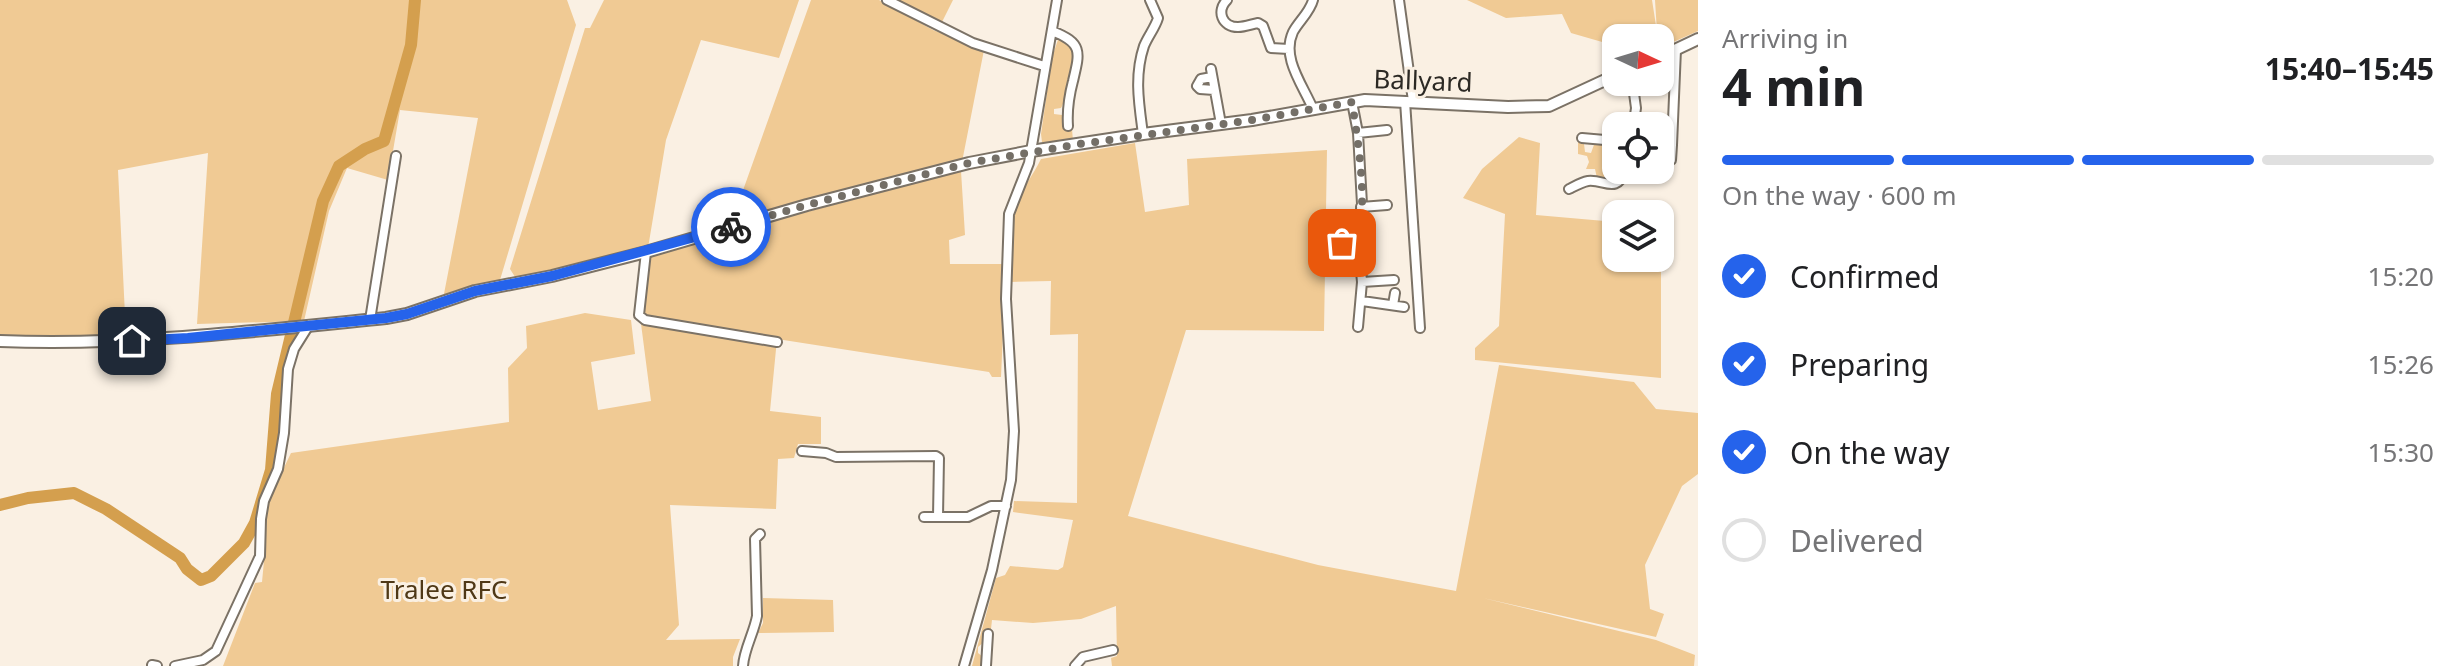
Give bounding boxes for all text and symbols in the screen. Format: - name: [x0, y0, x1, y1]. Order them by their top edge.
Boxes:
- text: Arriving in: [1722, 20, 1848, 56]
- north arrow: [1602, 24, 1674, 96]
- map controls: [1602, 24, 1674, 272]
- text: 15:40–15:45: [2265, 48, 2434, 89]
- text: 4 min: [1722, 50, 1865, 121]
- street label: Ballyard: [1373, 60, 1473, 100]
- button: locate: [1602, 112, 1674, 184]
- text: On the way · 600 m: [1722, 177, 1956, 213]
- courier: [691, 187, 771, 267]
- button: layers: [1602, 200, 1674, 272]
- icon: bike: [709, 205, 753, 249]
- pin: [1308, 209, 1376, 277]
- icon: bag: [1320, 221, 1364, 265]
- icon: check: [1722, 254, 1766, 298]
- text: Confirmed: [1790, 256, 1940, 297]
- text: 15:20: [2368, 258, 2434, 294]
- pin: [98, 307, 166, 375]
- icon: home: [110, 319, 154, 363]
- icon: check: [1722, 342, 1766, 386]
- text: Preparing: [1790, 344, 1929, 385]
- text: 15:26: [2368, 346, 2434, 382]
- icon: check: [1722, 430, 1766, 474]
- text: On the way: [1790, 432, 1950, 473]
- text: 15:30: [2368, 434, 2434, 470]
- text: Delivered: [1790, 520, 1924, 561]
- park label: Tralee RFC: [381, 571, 507, 607]

